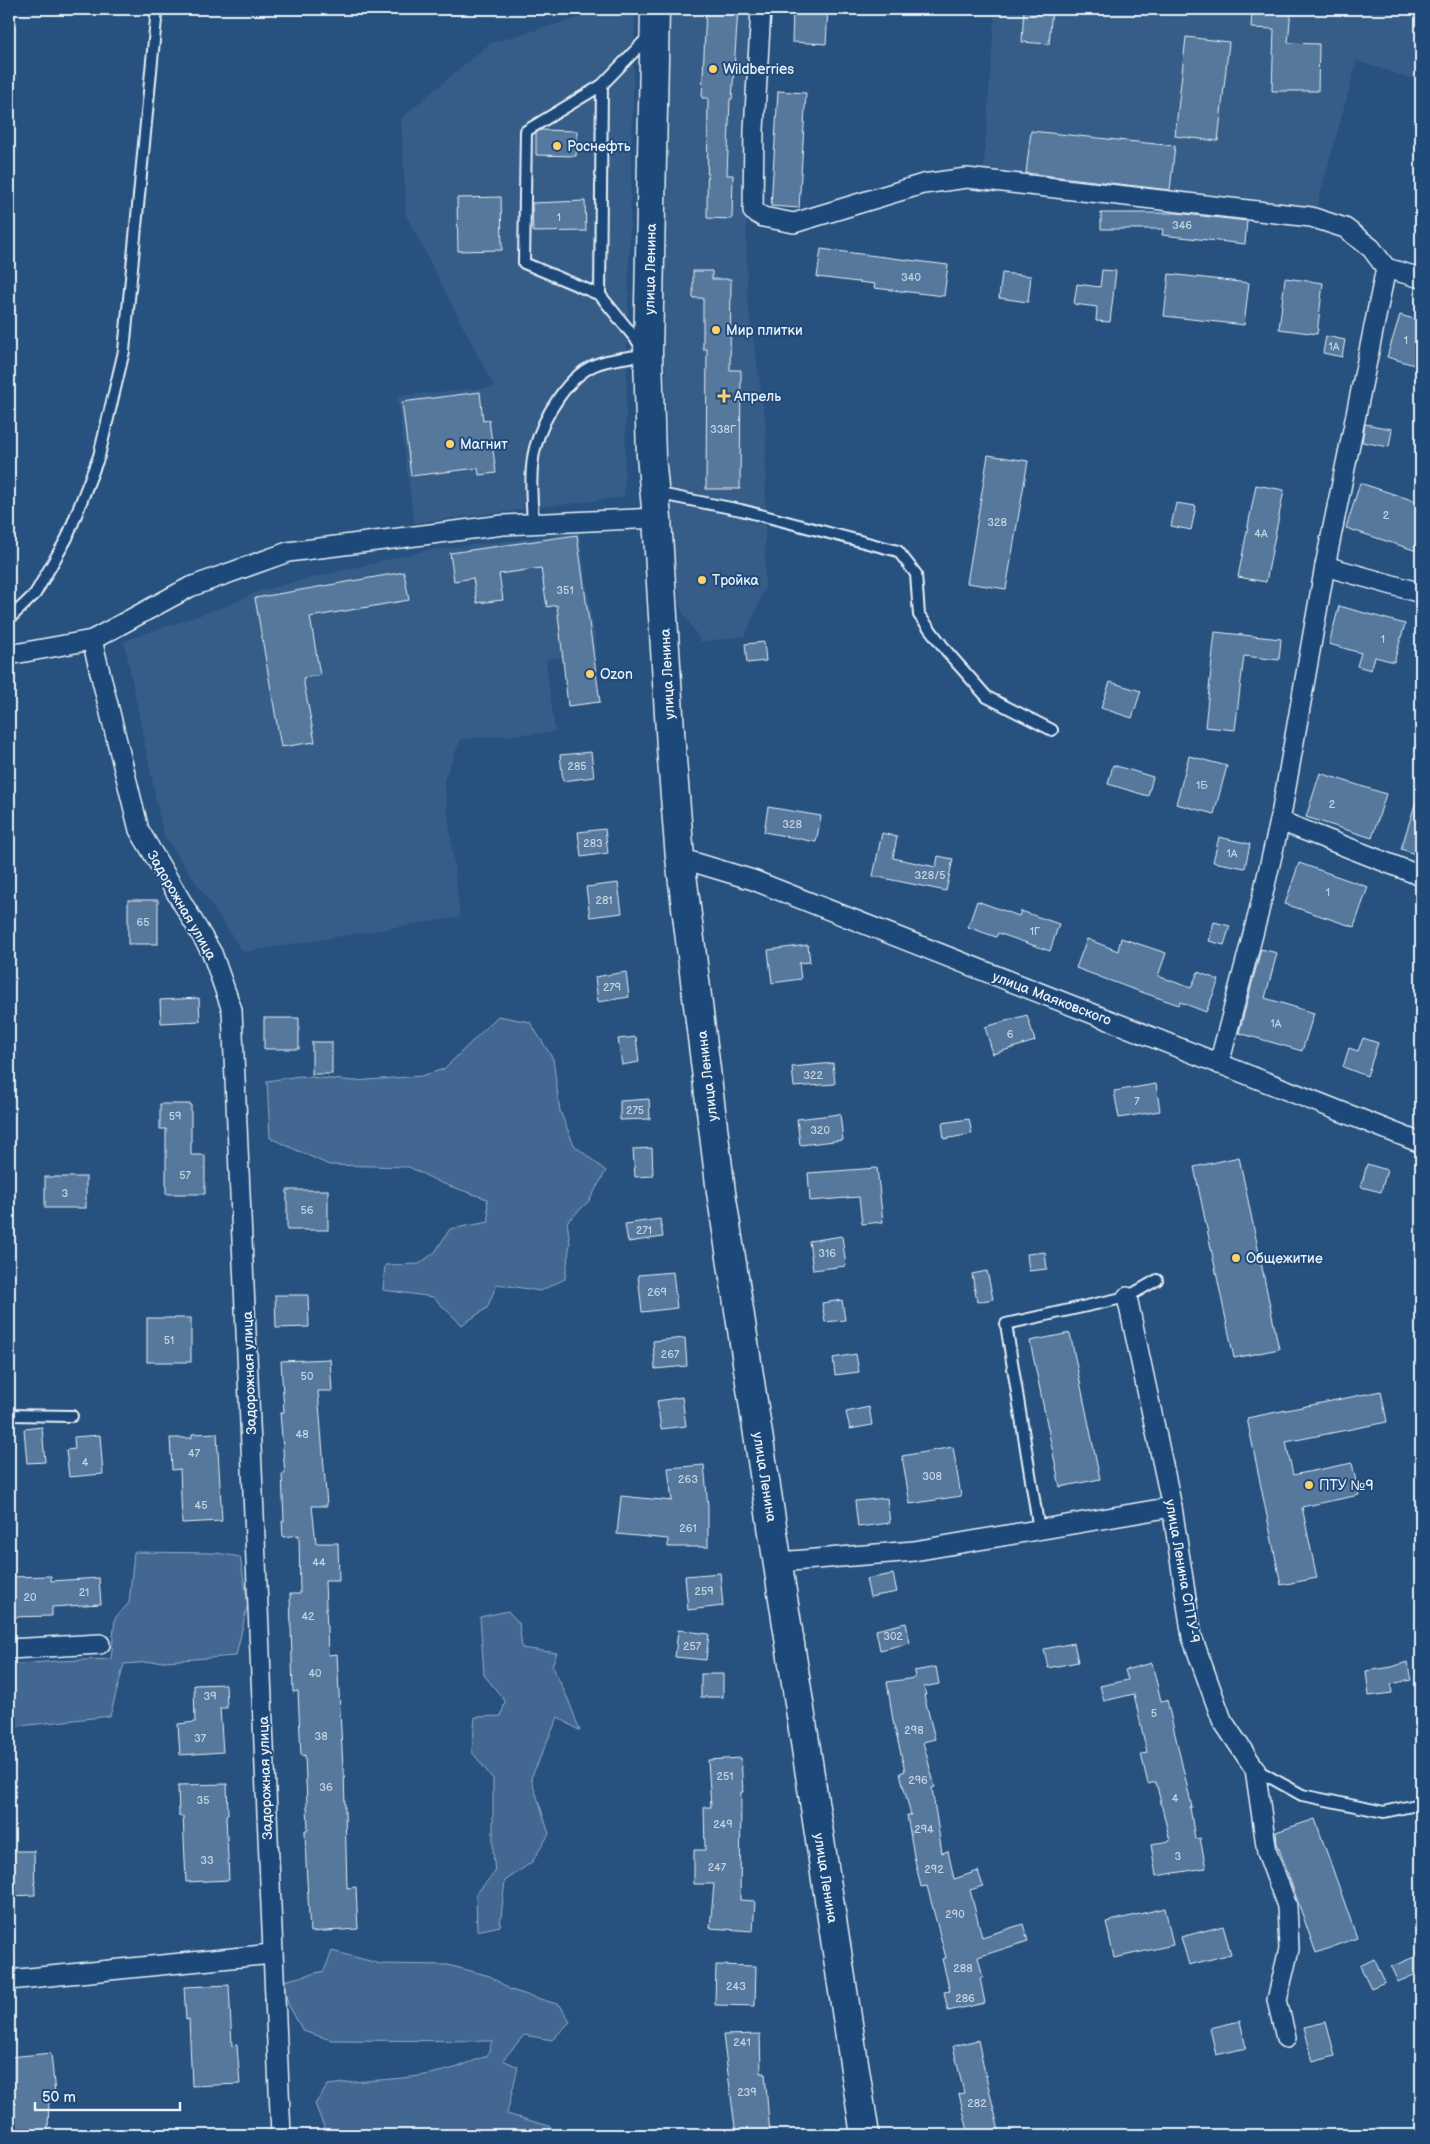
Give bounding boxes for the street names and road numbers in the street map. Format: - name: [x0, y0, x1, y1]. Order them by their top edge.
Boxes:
- street label: улица Ленина: [641, 223, 660, 315]
- street label: улица Ленина: [657, 627, 678, 720]
- street label: Задорожная улица: [143, 848, 220, 964]
- street label: улица Маяковского: [990, 968, 1114, 1029]
- street label: улица Ленина: [693, 1029, 721, 1122]
- street label: Задорожная улица: [239, 1310, 260, 1435]
- street label: улица Ленина: [749, 1431, 780, 1524]
- street label: улица Ленина СПТУ-9: [1162, 1498, 1204, 1644]
- street label: Задорожная улица: [255, 1715, 276, 1840]
- street label: улица Ленина: [810, 1832, 841, 1925]

